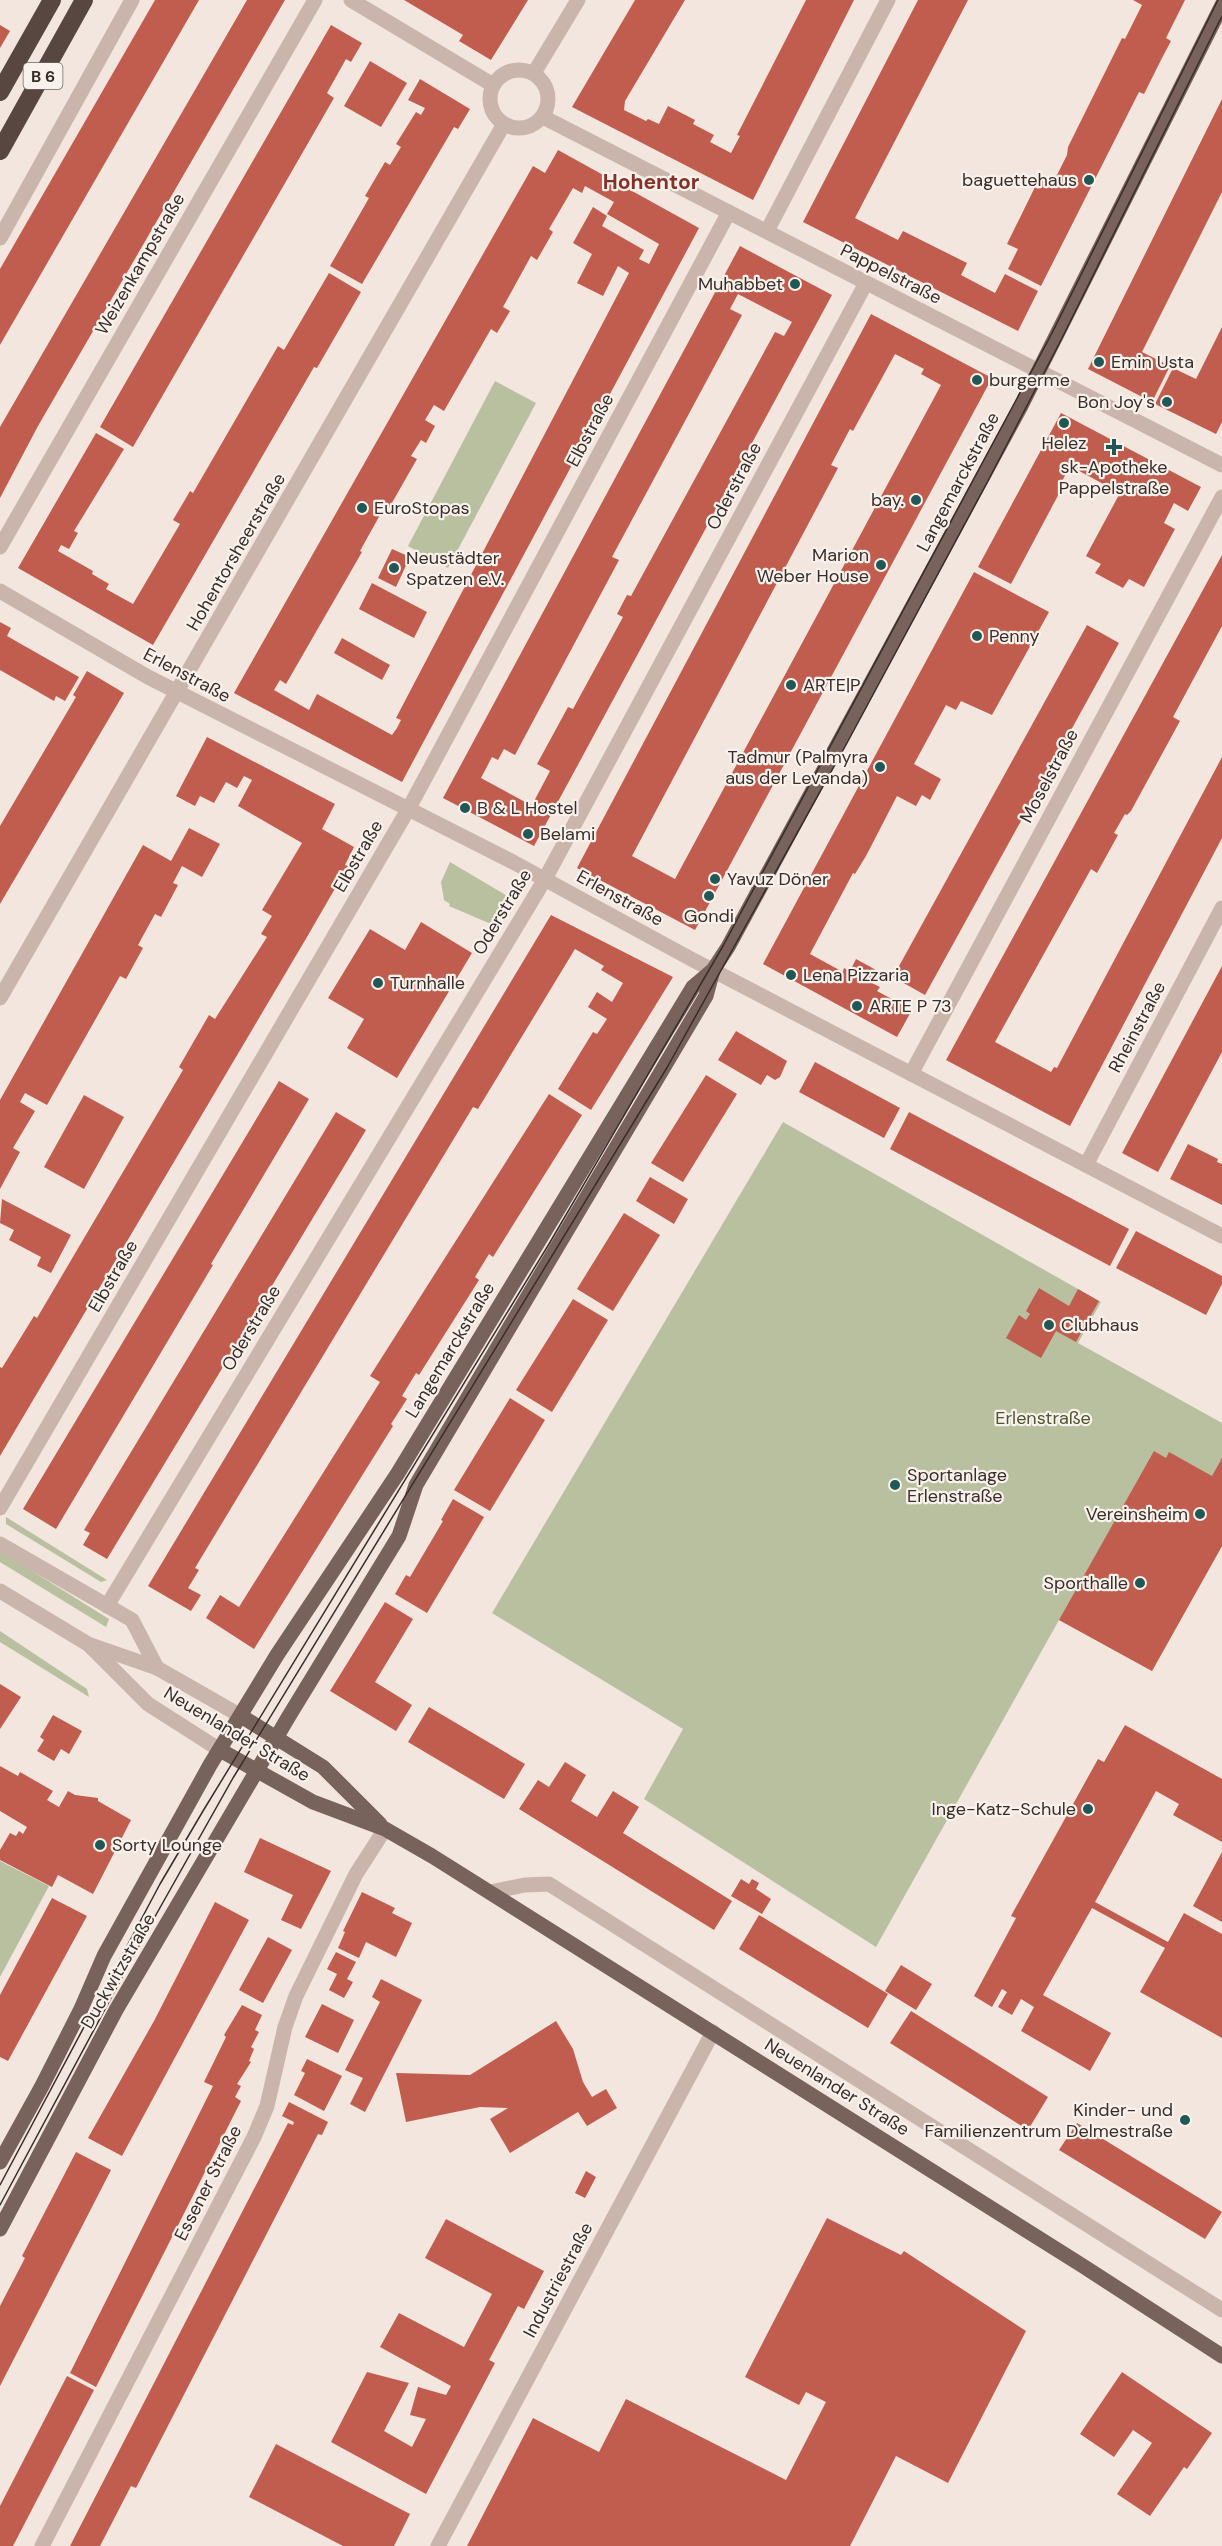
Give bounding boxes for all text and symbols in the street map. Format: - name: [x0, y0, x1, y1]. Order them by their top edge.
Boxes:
- road number: B 6: [24, 63, 63, 89]
- district label: Hohentor: [603, 168, 700, 196]
- place label: baguettehaus: [962, 168, 1077, 192]
- marker: baguettehaus: [1082, 173, 1096, 187]
- street label: Weizenkampstraße: [90, 189, 190, 339]
- street label: Pappelstraße: [836, 238, 946, 310]
- place label: Muhabbet: [698, 272, 783, 296]
- marker: Muhabbet: [788, 277, 802, 291]
- place label: Emin Usta: [1111, 350, 1194, 374]
- marker: Emin Usta: [1092, 355, 1106, 369]
- place label: burgerme: [989, 368, 1070, 392]
- marker: burgerme: [970, 373, 984, 387]
- street label: Elbstraße: [561, 389, 619, 471]
- place label: Bon Joy's: [1077, 390, 1155, 414]
- marker: Bon Joy's: [1160, 395, 1174, 409]
- street label: Langemarckstraße: [911, 408, 1005, 556]
- marker: Helez: [1057, 416, 1071, 430]
- place label: Helez: [1042, 431, 1086, 455]
- street label: Oderstraße: [701, 438, 767, 534]
- marker: sk-Apotheke Pappelstraße: [1107, 440, 1121, 454]
- place label: sk-Apotheke Pappelstraße: [1059, 455, 1169, 500]
- street label: Hohentorsheerstraße: [181, 469, 291, 635]
- place label: bay.: [871, 488, 904, 512]
- marker: bay.: [909, 493, 923, 507]
- place label: EuroStopas: [374, 496, 470, 520]
- marker: EuroStopas: [355, 501, 369, 515]
- place label: Marion Weber House: [757, 543, 869, 588]
- place label: Neustädter Spatzen e.V.: [406, 546, 504, 591]
- marker: Marion Weber House: [874, 558, 888, 572]
- marker: Neustädter Spatzen e.V.: [387, 561, 401, 575]
- place label: Penny: [989, 624, 1040, 648]
- marker: Penny: [970, 629, 984, 643]
- street label: Erlenstraße: [139, 642, 235, 708]
- place label: ARTE|P: [803, 673, 861, 697]
- marker: ARTE|P: [784, 678, 798, 692]
- street label: Moselstraße: [1014, 725, 1084, 827]
- place label: Tadmur (Palmyra aus der Levanda): [725, 745, 868, 790]
- marker: Tadmur (Palmyra aus der Levanda): [873, 760, 887, 774]
- place label: B & L Hostel: [477, 796, 578, 820]
- marker: B & L Hostel: [458, 801, 472, 815]
- street label: Elbstraße: [328, 816, 388, 896]
- place label: Belami: [540, 822, 595, 846]
- marker: Belami: [521, 827, 535, 841]
- street label: Erlenstraße: [572, 864, 668, 932]
- street label: Oderstraße: [467, 865, 537, 959]
- place label: Yavuz Döner: [727, 867, 829, 891]
- marker: Yavuz Döner: [708, 872, 722, 886]
- marker: Gondi: [702, 889, 716, 903]
- place label: Gondi: [684, 904, 734, 928]
- place label: Lena Pizzaria: [803, 963, 909, 987]
- marker: Lena Pizzaria: [784, 968, 798, 982]
- place label: Turnhalle: [390, 971, 465, 995]
- marker: Turnhalle: [371, 976, 385, 990]
- street label: Rheinstraße: [1103, 977, 1171, 1077]
- place label: ARTE P 73: [869, 994, 952, 1018]
- marker: ARTE P 73: [850, 999, 864, 1013]
- street label: Elbstraße: [83, 1236, 143, 1316]
- street label: Langemarckstraße: [400, 1278, 500, 1422]
- street label: Oderstraße: [216, 1281, 286, 1375]
- place label: Clubhaus: [1061, 1313, 1139, 1337]
- marker: Clubhaus: [1042, 1318, 1056, 1332]
- park label: Erlenstraße: [995, 1406, 1091, 1430]
- place label: Sportanlage Erlenstraße: [907, 1463, 1007, 1508]
- marker: Sportanlage Erlenstraße: [888, 1478, 902, 1492]
- place label: Vereinsheim: [1086, 1502, 1188, 1526]
- marker: Vereinsheim: [1193, 1507, 1207, 1521]
- place label: Sporthalle: [1044, 1571, 1128, 1595]
- marker: Sporthalle: [1133, 1576, 1147, 1590]
- street label: Neuenlander Straße: [159, 1681, 315, 1787]
- place label: Inge-Katz-Schule: [931, 1797, 1076, 1821]
- marker: Inge-Katz-Schule: [1081, 1802, 1095, 1816]
- place label: Sorty Lounge: [112, 1833, 222, 1857]
- marker: Sorty Lounge: [93, 1838, 107, 1852]
- street label: Duckwitzstraße: [75, 1909, 161, 2033]
- street label: Neuenlander Straße: [760, 2033, 914, 2141]
- place label: Kinder- und Familienzentrum Delmestraße: [924, 2098, 1173, 2143]
- marker: Kinder- und Familienzentrum Delmestraße: [1178, 2113, 1192, 2127]
- street label: Essener Straße: [169, 2121, 247, 2245]
- street label: Industriestraße: [518, 2218, 598, 2342]

